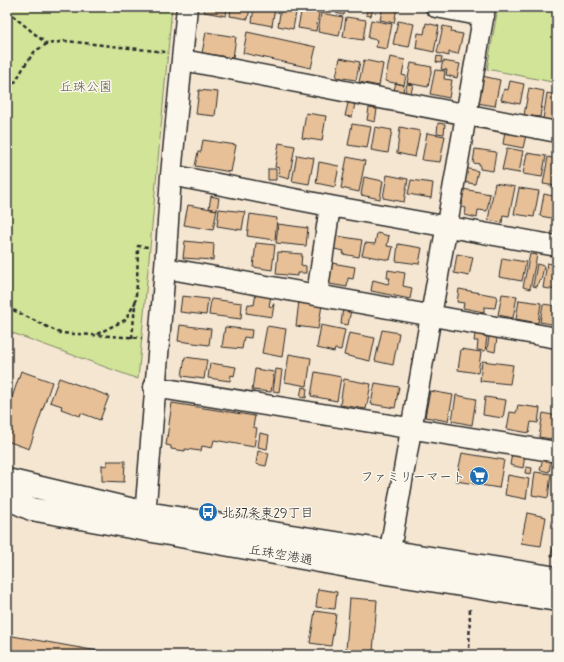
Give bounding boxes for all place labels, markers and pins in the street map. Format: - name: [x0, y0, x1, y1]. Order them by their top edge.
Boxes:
- supermarket icon: ファミリーマート: [468, 465, 490, 487]
- place label: ファミリーマート: [361, 469, 465, 486]
- bus stop icon: 北37条東29丁目: [197, 501, 219, 523]
- place label: 北37条東29丁目: [222, 505, 314, 522]

